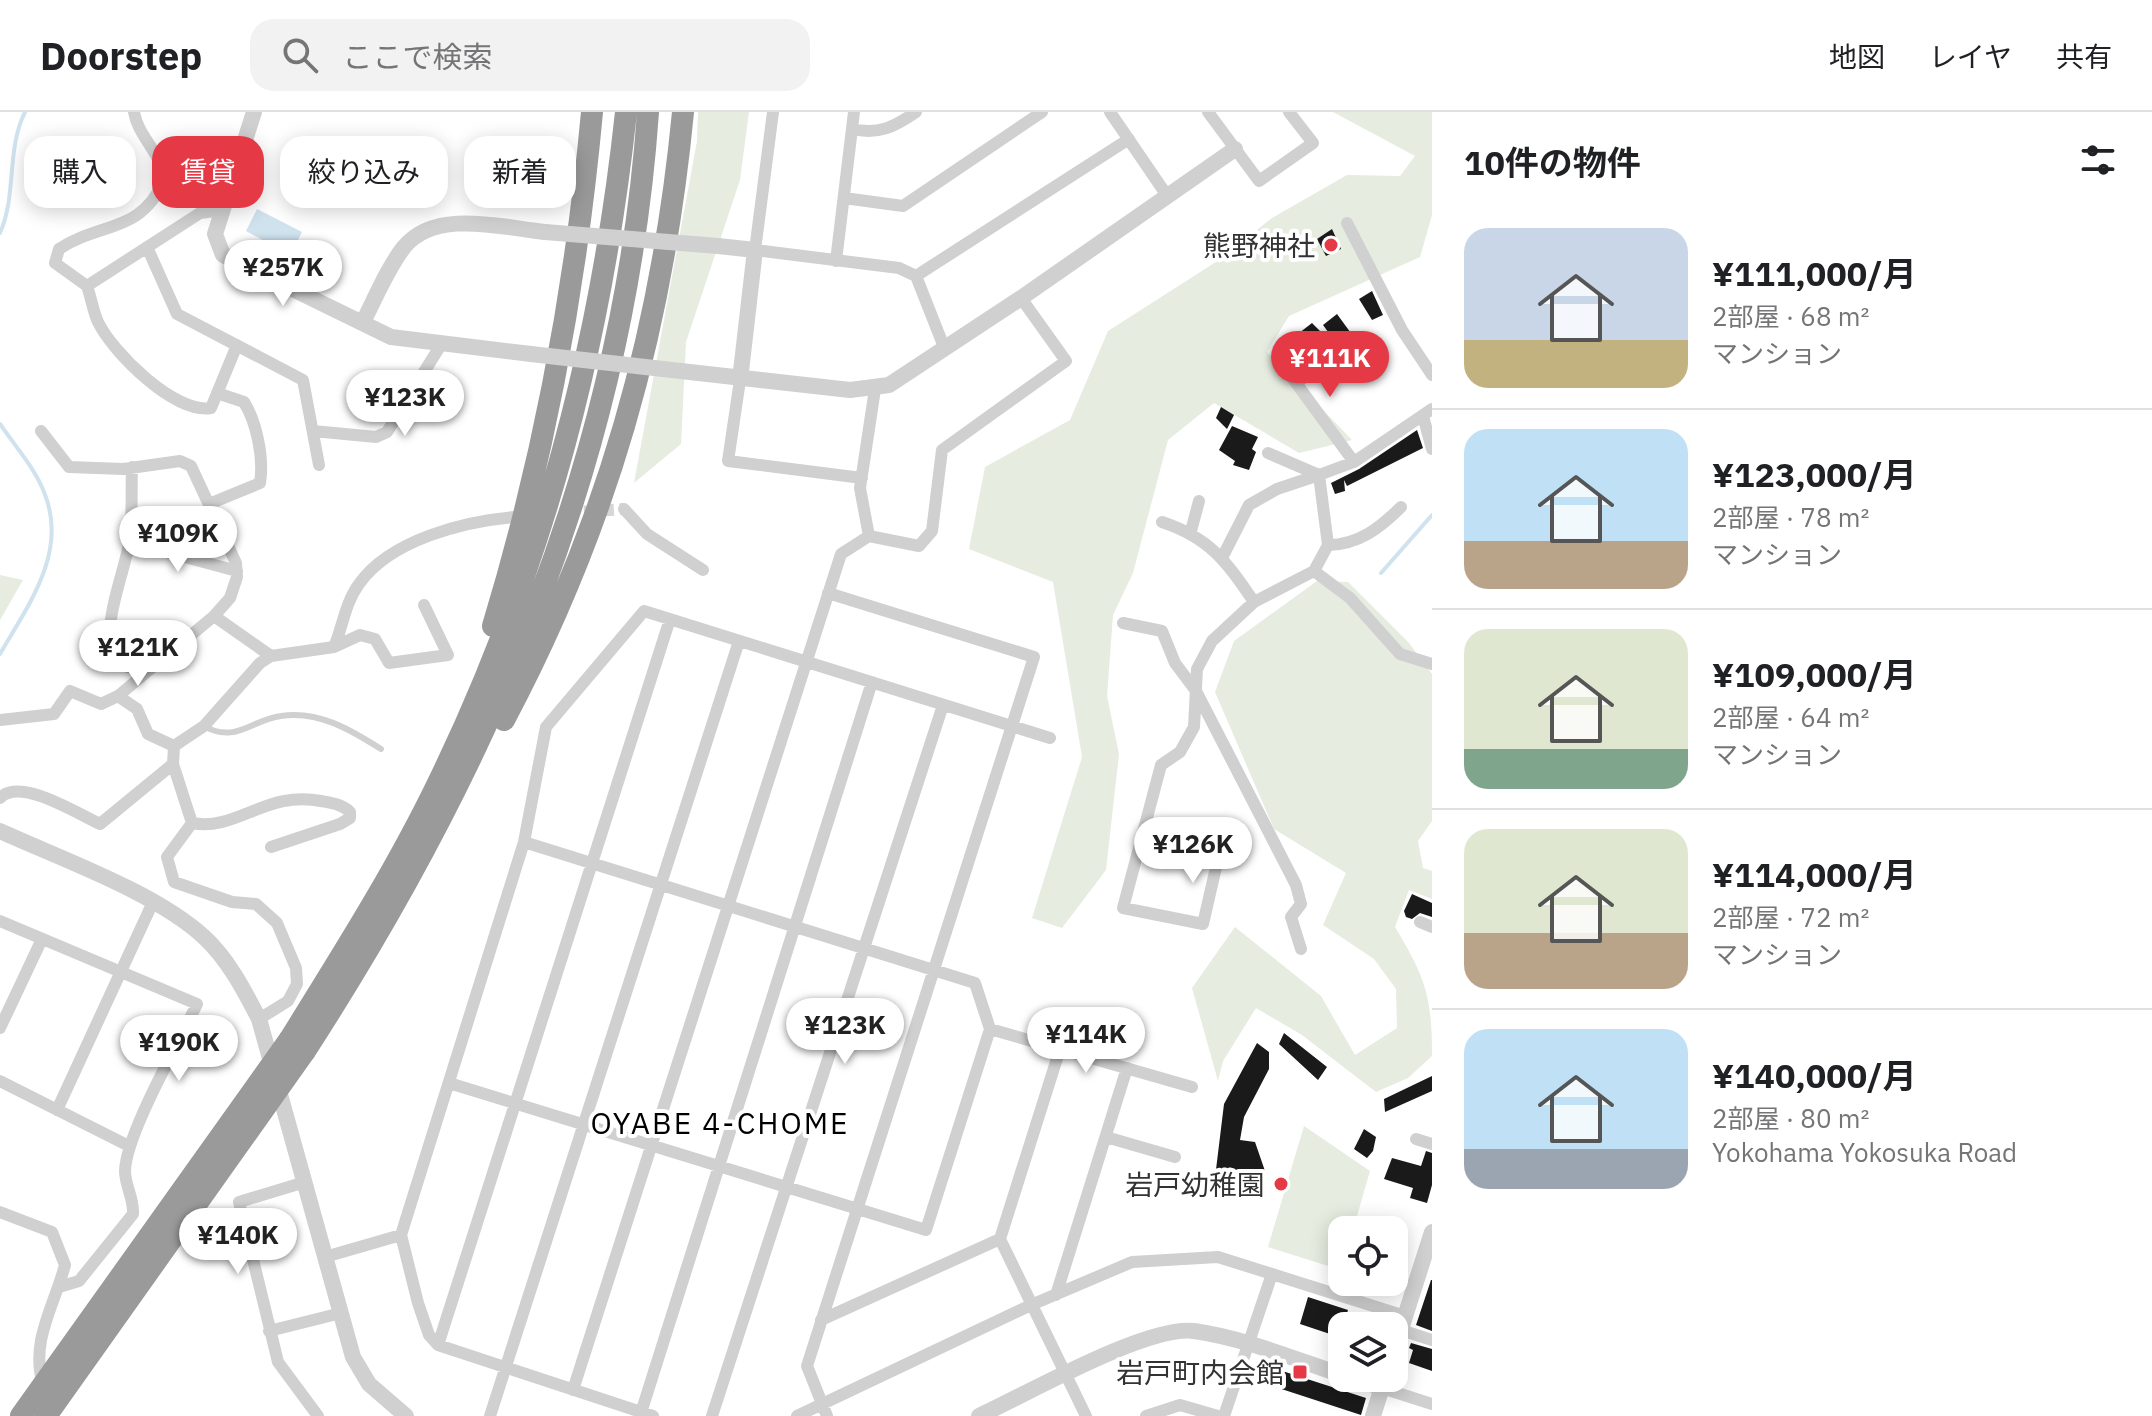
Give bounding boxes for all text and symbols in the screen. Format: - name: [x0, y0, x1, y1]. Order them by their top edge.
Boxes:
- search box: [250, 19, 810, 91]
- text: Doorstep: [40, 31, 202, 80]
- icon: search: [278, 33, 322, 77]
- text: ここで検索: [342, 37, 492, 76]
- text: 地図: [1829, 38, 1885, 75]
- text: レイヤ: [1929, 38, 2012, 75]
- text: 共有: [2056, 38, 2112, 75]
- chip: 購入: [24, 136, 136, 208]
- chip: 賃貸: [152, 136, 264, 208]
- chip: 絞り込み: [280, 136, 448, 208]
- chip: 新着: [464, 136, 576, 208]
- icon: filters: [2076, 138, 2120, 182]
- text: 10件の物件: [1464, 140, 1641, 184]
- place label: 熊野神社: [1203, 227, 1315, 264]
- marker: 熊野神社: [1322, 236, 1340, 254]
- pin: ¥257K: [227, 240, 339, 308]
- text: ¥257K: [242, 249, 324, 283]
- text: ¥111,000/月: [1712, 251, 1917, 295]
- icon: home: [1528, 260, 1624, 356]
- text: 2部屋 · 68 m²: [1712, 299, 1869, 333]
- pin: ¥111K: [1274, 331, 1386, 399]
- text: マンション: [1712, 336, 1842, 370]
- text: ¥111K: [1289, 340, 1371, 374]
- pin: ¥123K: [349, 370, 461, 438]
- text: ¥123K: [364, 379, 446, 413]
- text: ¥123,000/月: [1712, 452, 1917, 496]
- icon: home: [1528, 461, 1624, 557]
- text: 2部屋 · 78 m²: [1712, 500, 1869, 534]
- pin: ¥109K: [122, 506, 234, 574]
- text: ¥109K: [137, 515, 219, 549]
- text: マンション: [1712, 537, 1842, 571]
- pin: ¥121K: [82, 620, 194, 688]
- text: ¥121K: [97, 629, 179, 663]
- text: ¥109,000/月: [1712, 652, 1917, 696]
- icon: home: [1528, 661, 1624, 757]
- text: 2部屋 · 64 m²: [1712, 700, 1869, 734]
- text: マンション: [1712, 737, 1842, 771]
- pin: ¥126K: [1137, 817, 1249, 885]
- text: ¥126K: [1152, 826, 1234, 860]
- text: ¥114,000/月: [1712, 852, 1917, 896]
- icon: home: [1528, 861, 1624, 957]
- text: 2部屋 · 72 m²: [1712, 900, 1869, 934]
- text: マンション: [1712, 937, 1842, 971]
- pin: ¥123K: [789, 998, 901, 1066]
- text: ¥123K: [804, 1007, 886, 1041]
- pin: ¥114K: [1030, 1007, 1142, 1075]
- pin: ¥190K: [123, 1015, 235, 1083]
- text: ¥114K: [1045, 1016, 1127, 1050]
- text: ¥190K: [138, 1024, 220, 1058]
- text: ¥140,000/月: [1712, 1053, 1917, 1097]
- icon: home: [1528, 1061, 1624, 1157]
- text: 2部屋 · 80 m²: [1712, 1101, 1869, 1135]
- district label: OYABE 4-CHOME: [590, 1103, 850, 1142]
- text: Yokohama Yokosuka Road: [1712, 1135, 2017, 1169]
- place label: 岩戸幼稚園: [1125, 1166, 1265, 1203]
- marker: 岩戸幼稚園: [1272, 1175, 1290, 1193]
- pin: ¥140K: [182, 1208, 294, 1276]
- map controls: [1328, 1216, 1408, 1392]
- button: locate: [1328, 1216, 1408, 1296]
- text: ¥140K: [197, 1217, 279, 1251]
- button: layers: [1328, 1312, 1408, 1392]
- place label: 岩戸町内会館: [1116, 1354, 1284, 1391]
- marker: 岩戸町内会館: [1291, 1363, 1309, 1381]

